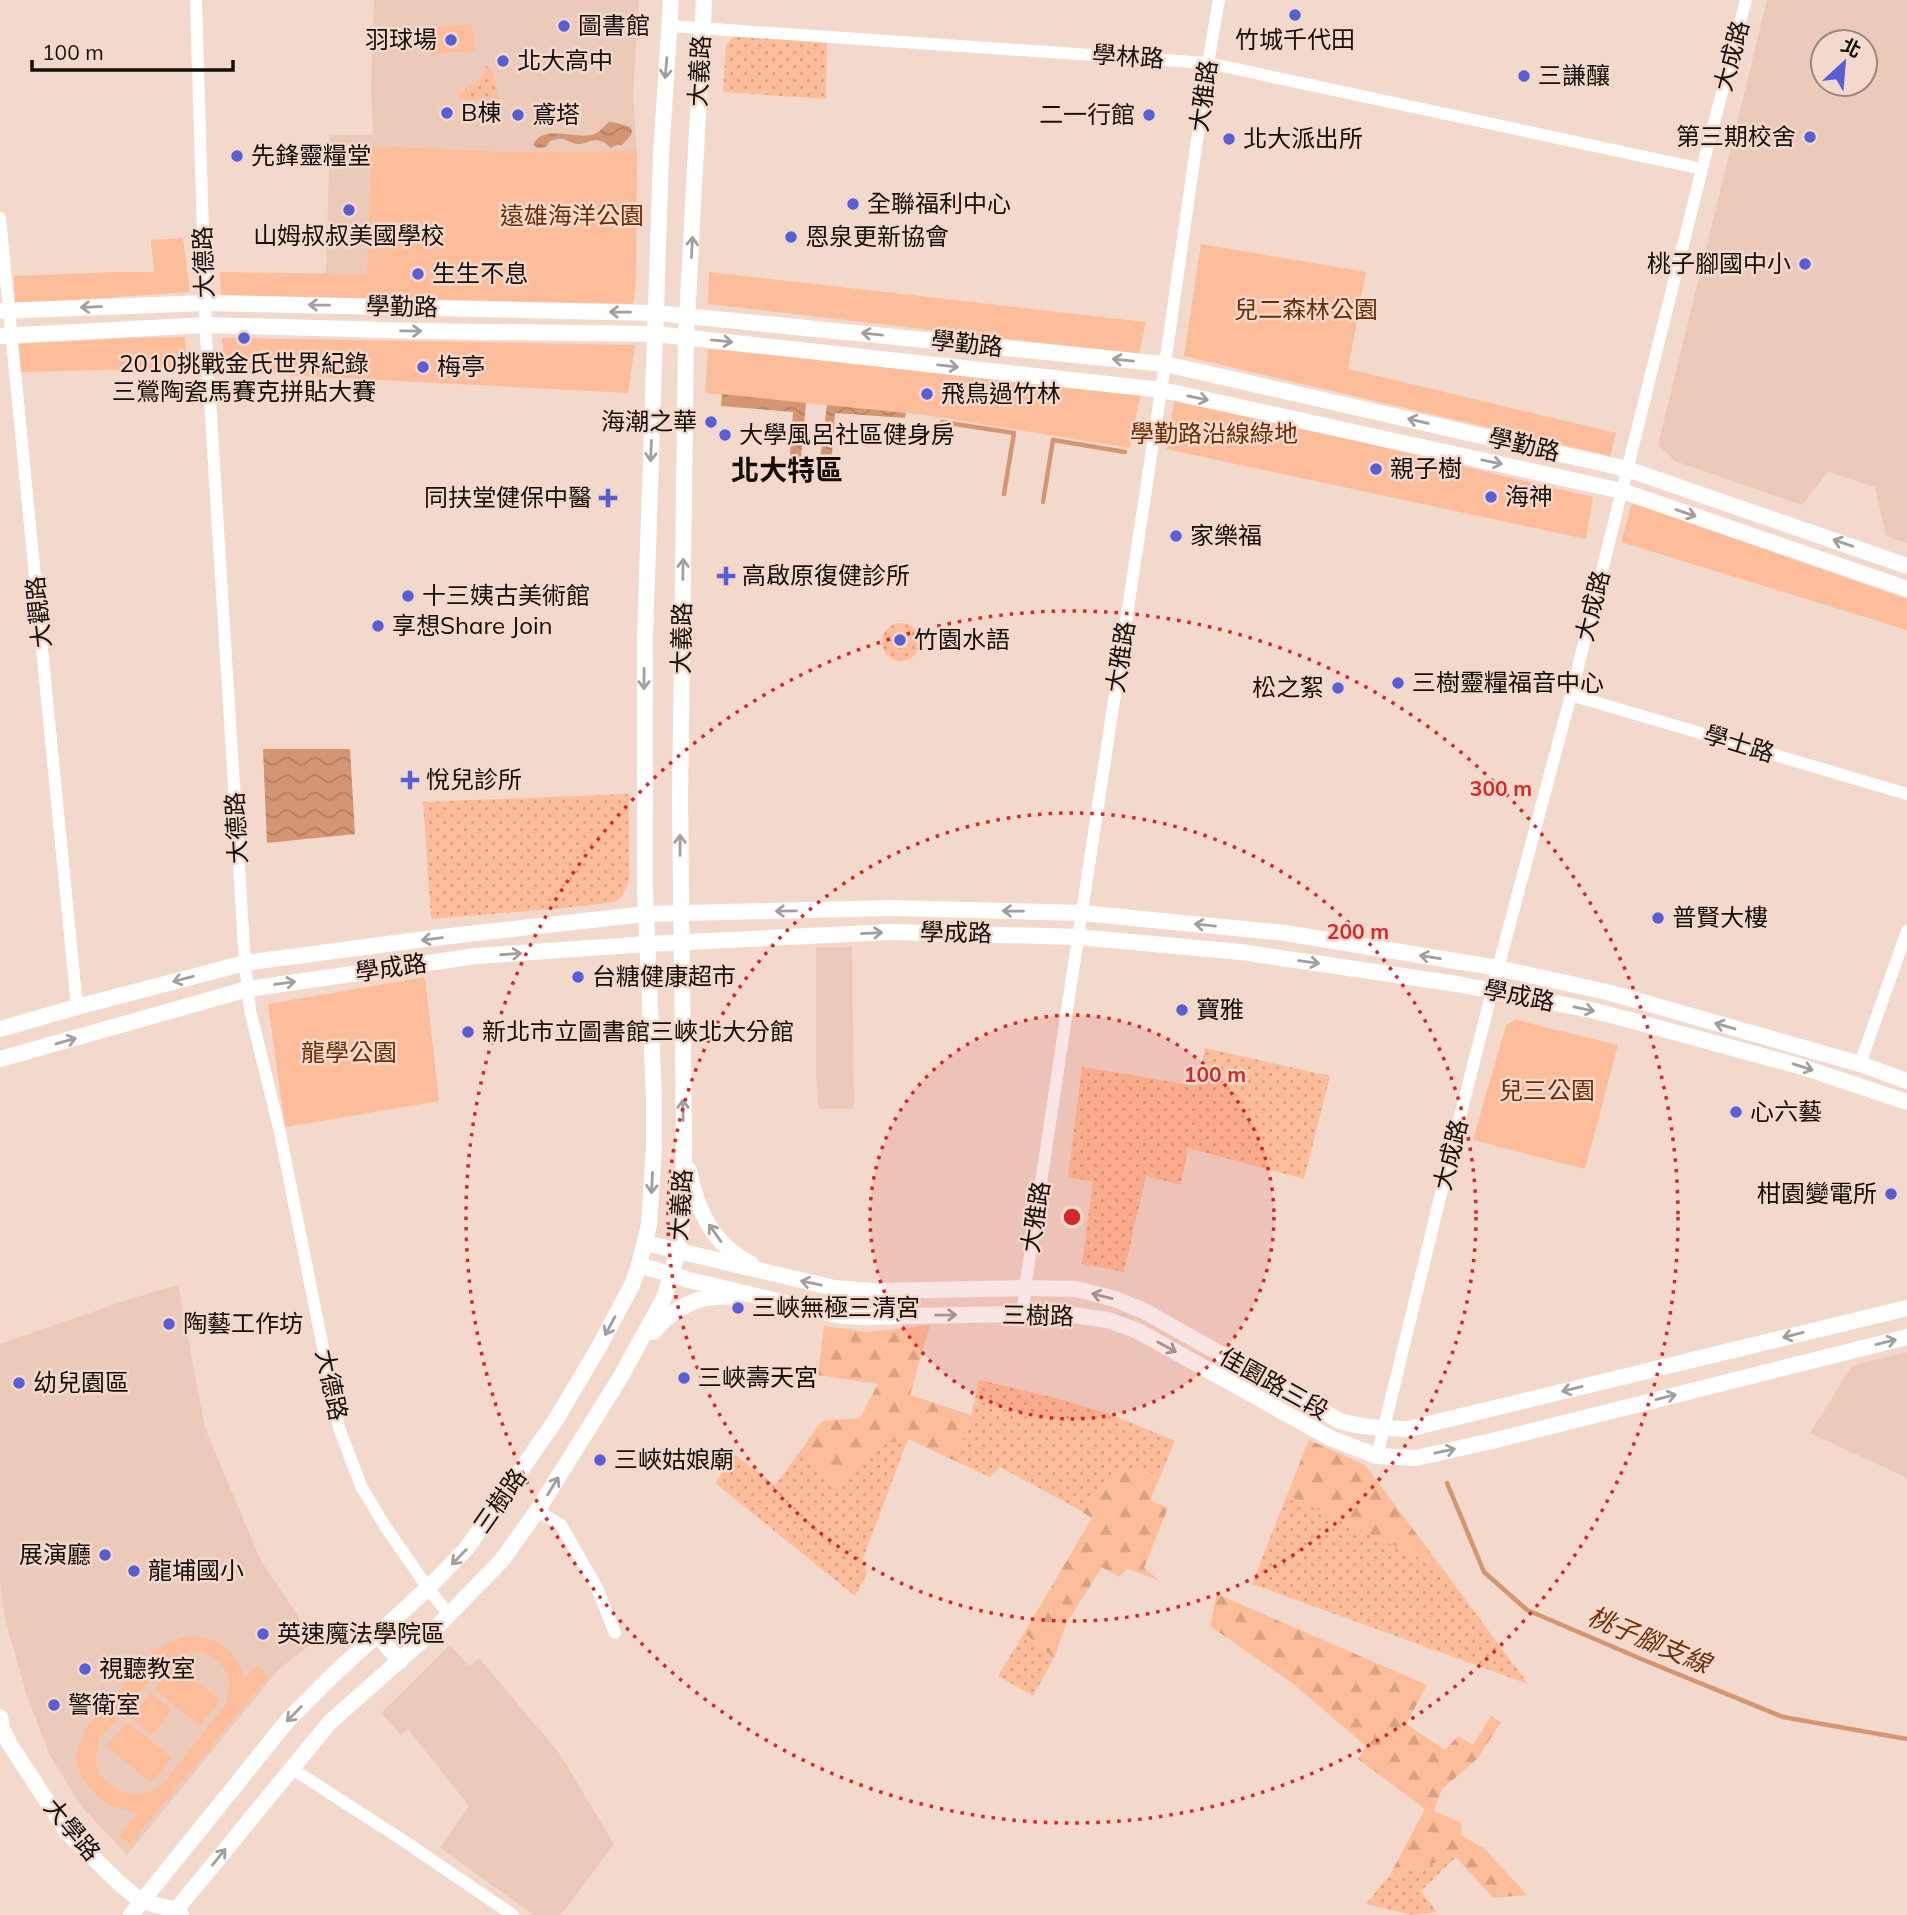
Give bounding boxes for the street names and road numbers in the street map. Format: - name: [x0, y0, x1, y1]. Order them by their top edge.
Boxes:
- street label: 大成路: [1707, 17, 1755, 94]
- street label: 大義路: [682, 34, 716, 108]
- street label: 學林路: [1091, 39, 1165, 73]
- street label: 大雅路: [1183, 58, 1223, 134]
- street label: 大德路: [187, 226, 219, 299]
- street label: 學勤路: [366, 290, 438, 322]
- street label: 學勤路: [930, 324, 1004, 362]
- street label: 學勤路: [1486, 421, 1563, 467]
- street label: 大成路: [1569, 567, 1615, 644]
- street label: 大觀路: [19, 575, 57, 649]
- street label: 大義路: [665, 602, 697, 674]
- street label: 大雅路: [1100, 619, 1140, 695]
- street label: 學士路: [1700, 718, 1778, 768]
- street label: 大德路: [219, 791, 253, 865]
- street label: 學成路: [920, 916, 992, 948]
- street label: 學成路: [353, 947, 429, 987]
- street label: 學成路: [1481, 973, 1557, 1017]
- street label: 大成路: [1427, 1116, 1473, 1193]
- street label: 大義路: [663, 1168, 697, 1242]
- street label: 大雅路: [1015, 1179, 1055, 1255]
- street label: 三樹路: [1002, 1299, 1074, 1331]
- street label: 佳園路三段: [1215, 1341, 1334, 1425]
- street label: 大德路: [310, 1346, 354, 1423]
- street label: 三樹路: [466, 1462, 532, 1539]
- street label: 大學路: [38, 1792, 107, 1867]

